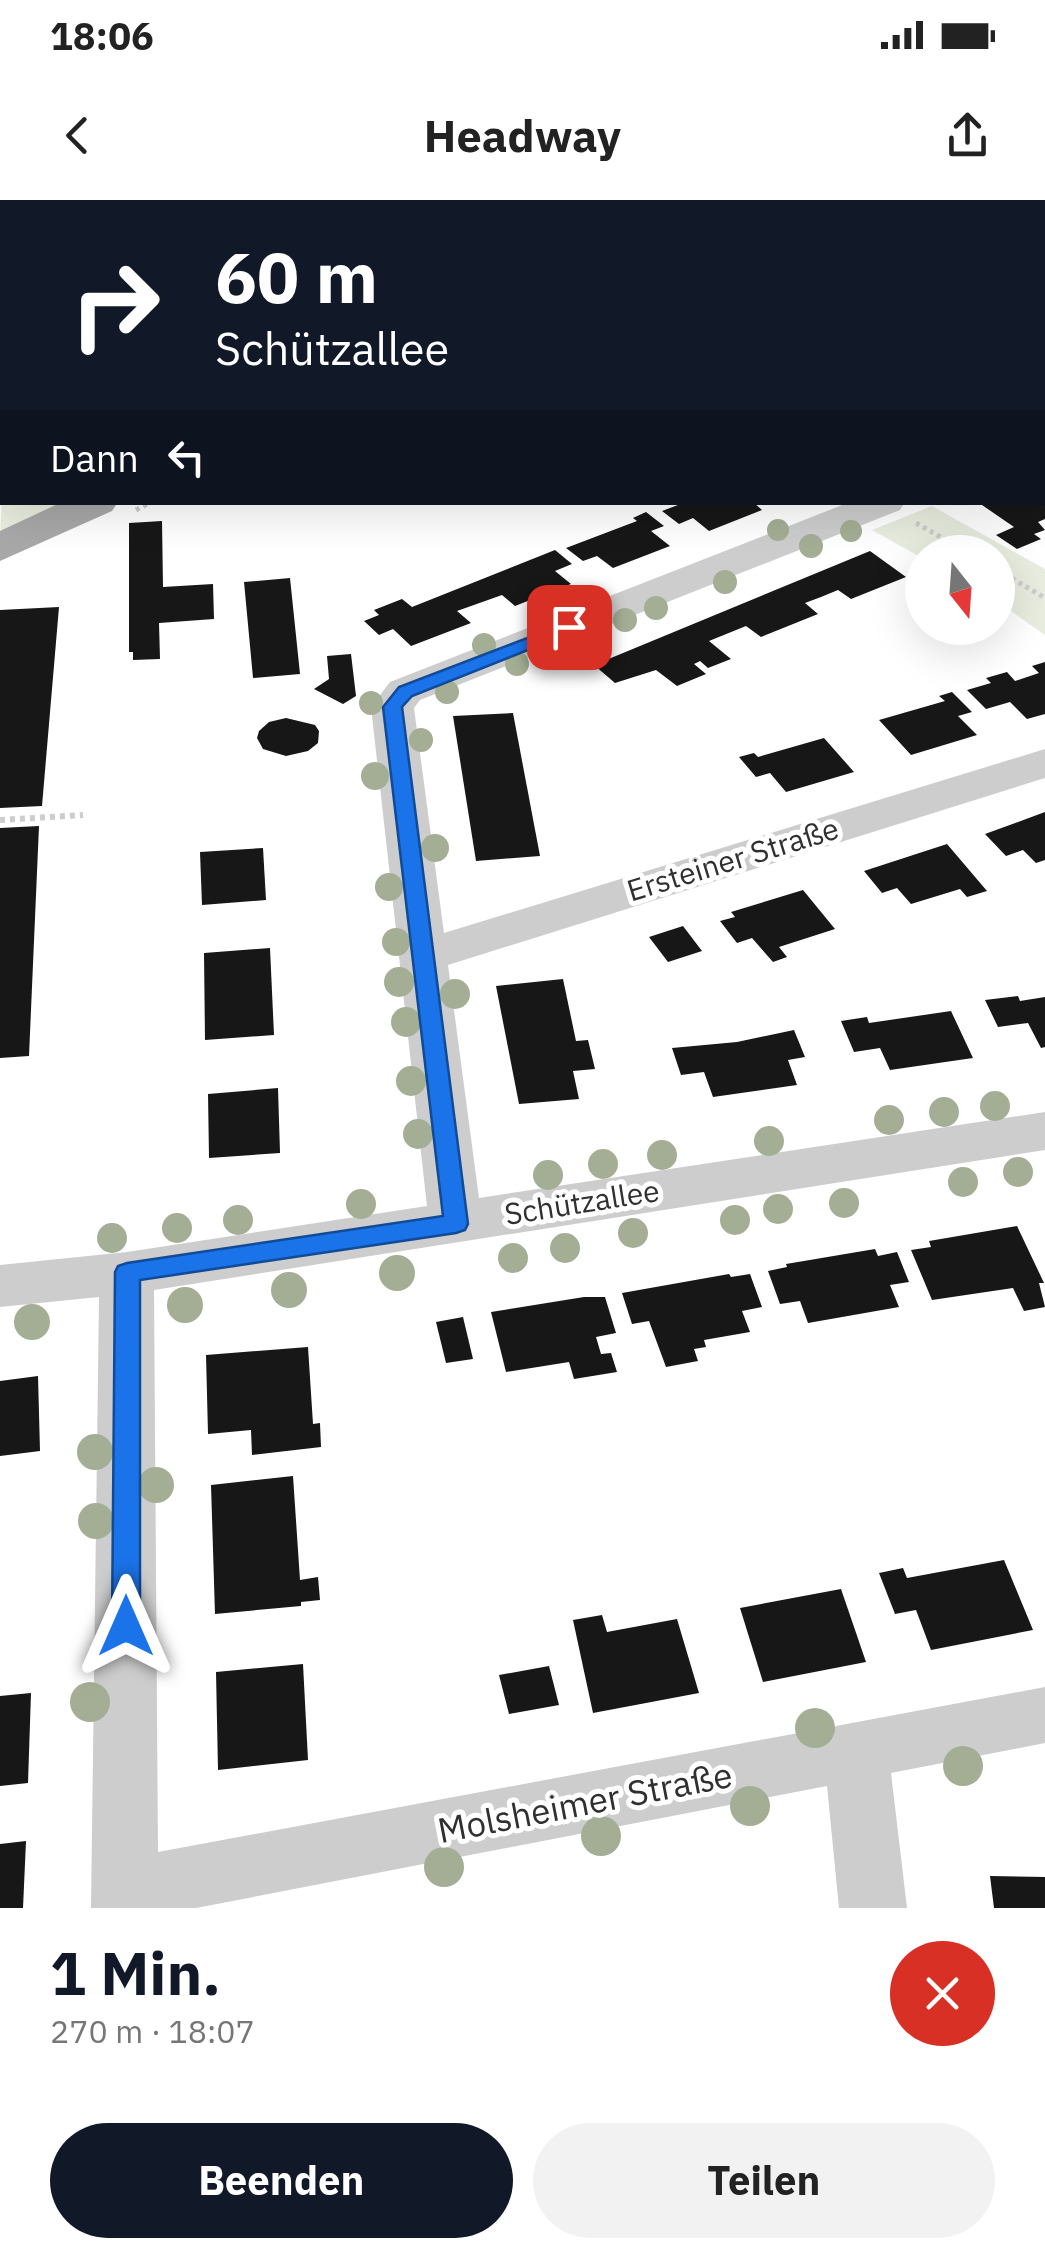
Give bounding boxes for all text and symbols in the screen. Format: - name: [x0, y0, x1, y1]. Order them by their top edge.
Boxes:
- text: 18:06: [50, 11, 154, 60]
- text: Headway: [424, 106, 621, 164]
- icon: back: [50, 108, 105, 163]
- icon: share: [940, 108, 995, 163]
- text: 60 m: [215, 231, 378, 322]
- icon: right: [50, 240, 180, 370]
- text: Schützallee: [215, 319, 449, 377]
- icon: left: [159, 430, 214, 485]
- text: Dann: [50, 433, 139, 482]
- north arrow: [905, 535, 1015, 645]
- map controls: [905, 535, 1015, 645]
- pin: [527, 585, 612, 670]
- icon: arrive: [542, 600, 597, 655]
- street label: Ersteiner Straße: [622, 808, 843, 909]
- street label: Schützallee: [502, 1170, 662, 1233]
- position arrow: [74, 1574, 178, 1678]
- street label: Molsheimer Straße: [434, 1751, 736, 1853]
- text: 1 Min.: [50, 1933, 221, 2012]
- button: close: [890, 1941, 995, 2046]
- text: 270 m · 18:07: [50, 2010, 255, 2052]
- button: Beenden: [50, 2123, 513, 2238]
- button: Teilen: [533, 2123, 995, 2238]

